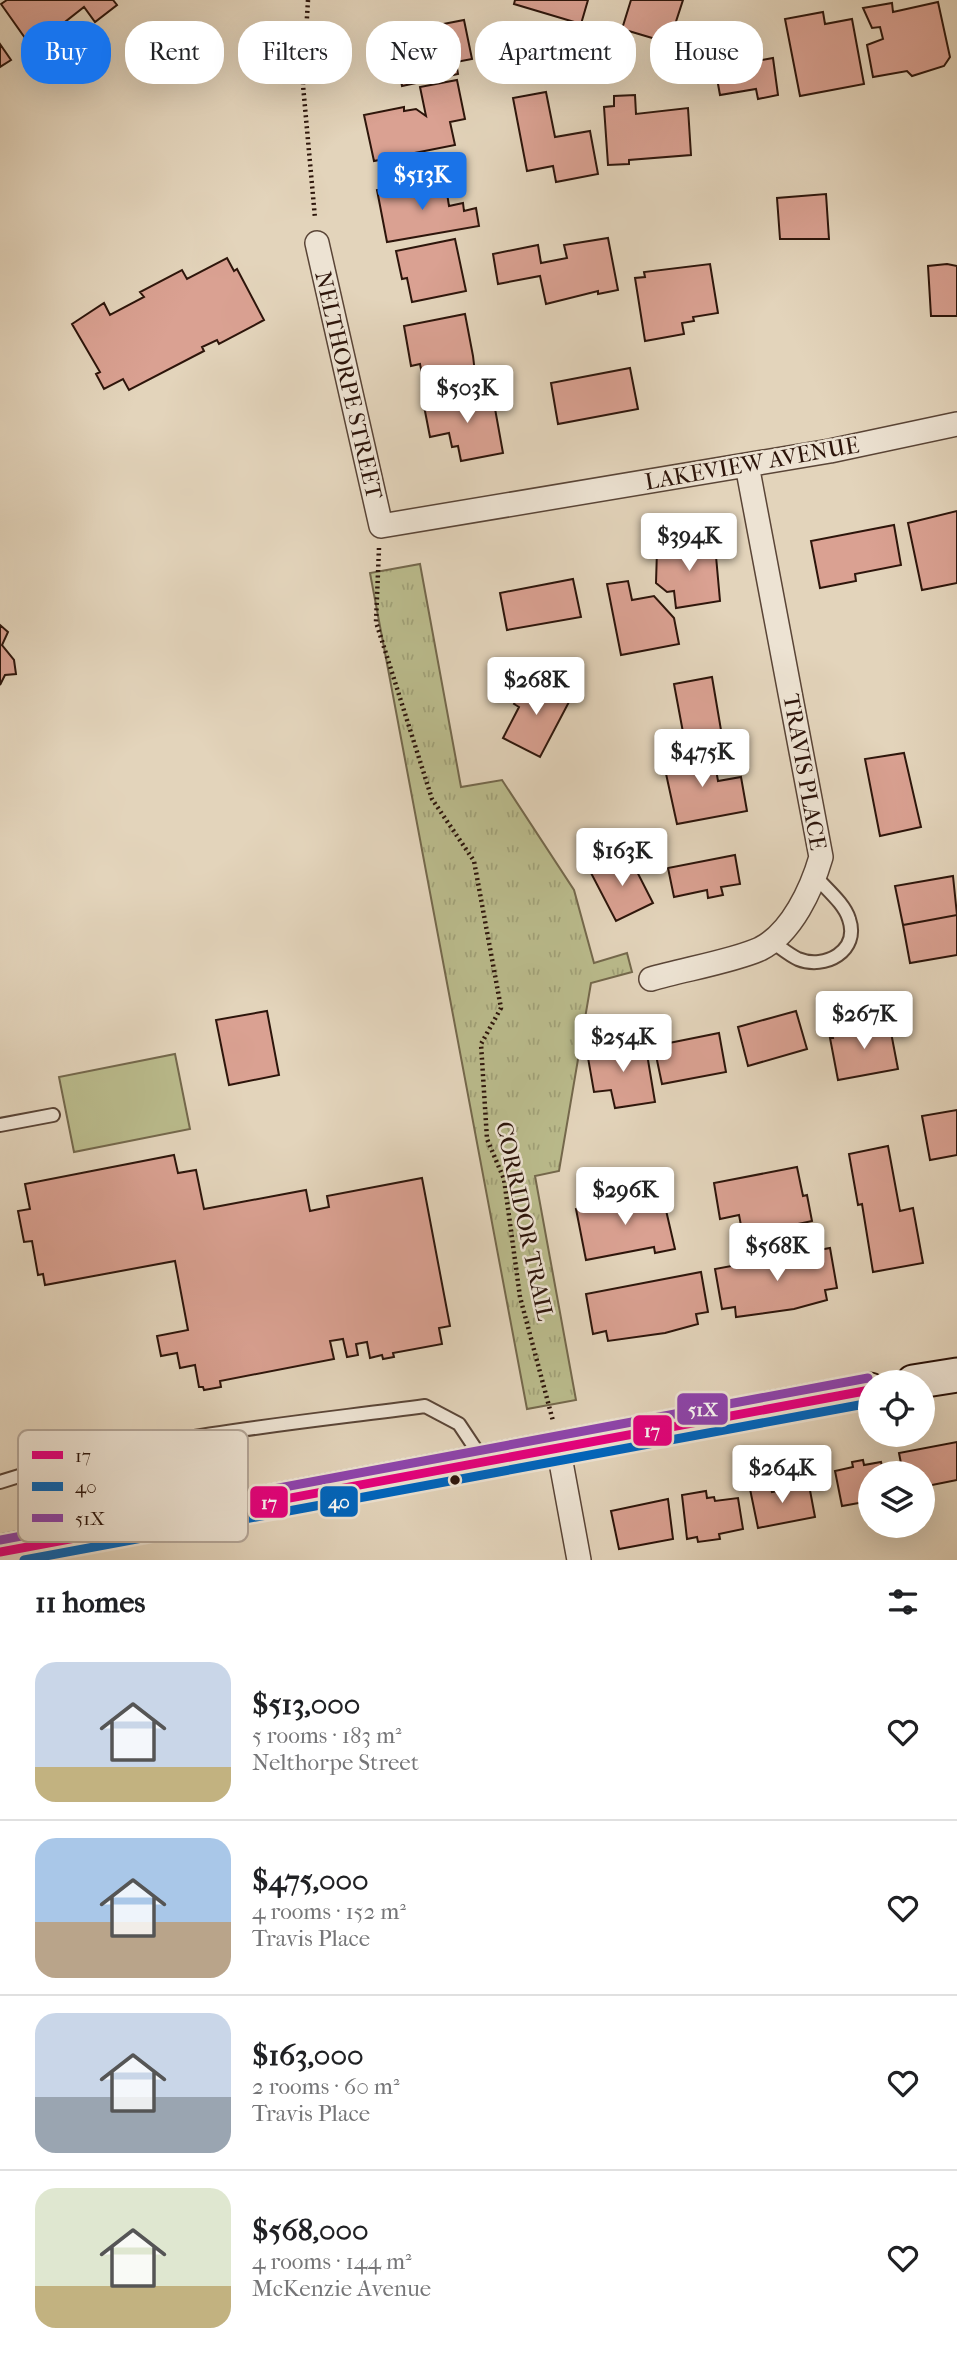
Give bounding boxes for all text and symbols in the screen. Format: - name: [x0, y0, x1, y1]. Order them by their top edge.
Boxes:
- chip: Buy: [21, 21, 111, 84]
- chip: Rent: [125, 21, 224, 84]
- chip: Filters: [238, 21, 352, 84]
- chip: New: [366, 21, 461, 84]
- chip: Apartment: [475, 21, 636, 84]
- chip: House: [650, 21, 763, 84]
- pin: $513K: [373, 152, 471, 212]
- text: $513K: [394, 161, 450, 188]
- street label: NELTHORPE STREET: [309, 269, 388, 502]
- pin: $503K: [418, 366, 516, 425]
- text: $503K: [436, 374, 498, 401]
- street label: LAKEVIEW AVENUE: [643, 431, 861, 496]
- pin: $394K: [640, 514, 738, 573]
- text: $394K: [657, 522, 721, 549]
- pin: $268K: [487, 658, 585, 717]
- text: $268K: [503, 666, 569, 693]
- street label: TRAVIS PLACE: [777, 692, 832, 852]
- pin: $475K: [653, 730, 751, 789]
- text: $475K: [670, 738, 734, 765]
- pin: $163K: [573, 828, 671, 888]
- text: $163K: [592, 837, 652, 864]
- pin: $267K: [815, 992, 913, 1051]
- text: $267K: [832, 1000, 896, 1027]
- pin: $254K: [574, 1014, 672, 1074]
- text: $254K: [591, 1023, 655, 1050]
- street label: CORRIDOR TRAIL: [490, 1119, 559, 1323]
- pin: $296K: [576, 1168, 674, 1227]
- text: $296K: [592, 1176, 658, 1203]
- pin: $568K: [728, 1224, 826, 1283]
- text: $568K: [745, 1232, 809, 1259]
- map controls: [858, 1370, 935, 1538]
- button: locate: [858, 1370, 935, 1447]
- line badge: 51X: [676, 1392, 729, 1426]
- text: 51X: [688, 1399, 718, 1421]
- line badge: 17: [632, 1414, 673, 1447]
- text: 17: [644, 1420, 660, 1442]
- legend: [18, 1430, 248, 1542]
- text: 17: [75, 1445, 91, 1467]
- pin: $264K: [733, 1446, 831, 1505]
- text: $264K: [748, 1454, 816, 1481]
- button: layers: [858, 1461, 935, 1538]
- unlabelled marker: [448, 1473, 462, 1487]
- text: 40: [75, 1476, 97, 1498]
- line badge: 17: [249, 1485, 289, 1519]
- line badge: 40: [319, 1485, 359, 1518]
- text: 40: [327, 1491, 350, 1513]
- text: 17: [261, 1492, 277, 1514]
- text: 51X: [75, 1508, 105, 1530]
- icon: filters: [884, 1583, 922, 1621]
- text: 11 homes: [35, 1585, 145, 1620]
- text: $513,000: [252, 1687, 360, 1722]
- icon: home: [91, 1690, 175, 1774]
- icon: heart: [884, 1713, 922, 1751]
- text: 5 rooms · 183 m²: [252, 1722, 402, 1749]
- text: Nelthorpe Street: [252, 1749, 419, 1776]
- text: $475,000: [252, 1863, 369, 1898]
- icon: home: [91, 1866, 175, 1950]
- icon: heart: [884, 1889, 922, 1927]
- text: 4 rooms · 152 m²: [252, 1898, 406, 1925]
- text: Travis Place: [252, 1925, 370, 1952]
- text: $163,000: [252, 2038, 364, 2073]
- icon: home: [91, 2041, 175, 2125]
- icon: heart: [884, 2064, 922, 2102]
- text: 2 rooms · 60 m²: [252, 2073, 399, 2100]
- text: Travis Place: [252, 2100, 370, 2127]
- text: $568,000: [252, 2213, 369, 2248]
- icon: home: [91, 2216, 175, 2300]
- icon: heart: [884, 2239, 922, 2277]
- text: 4 rooms · 144 m²: [252, 2248, 412, 2275]
- text: McKenzie Avenue: [252, 2275, 431, 2302]

